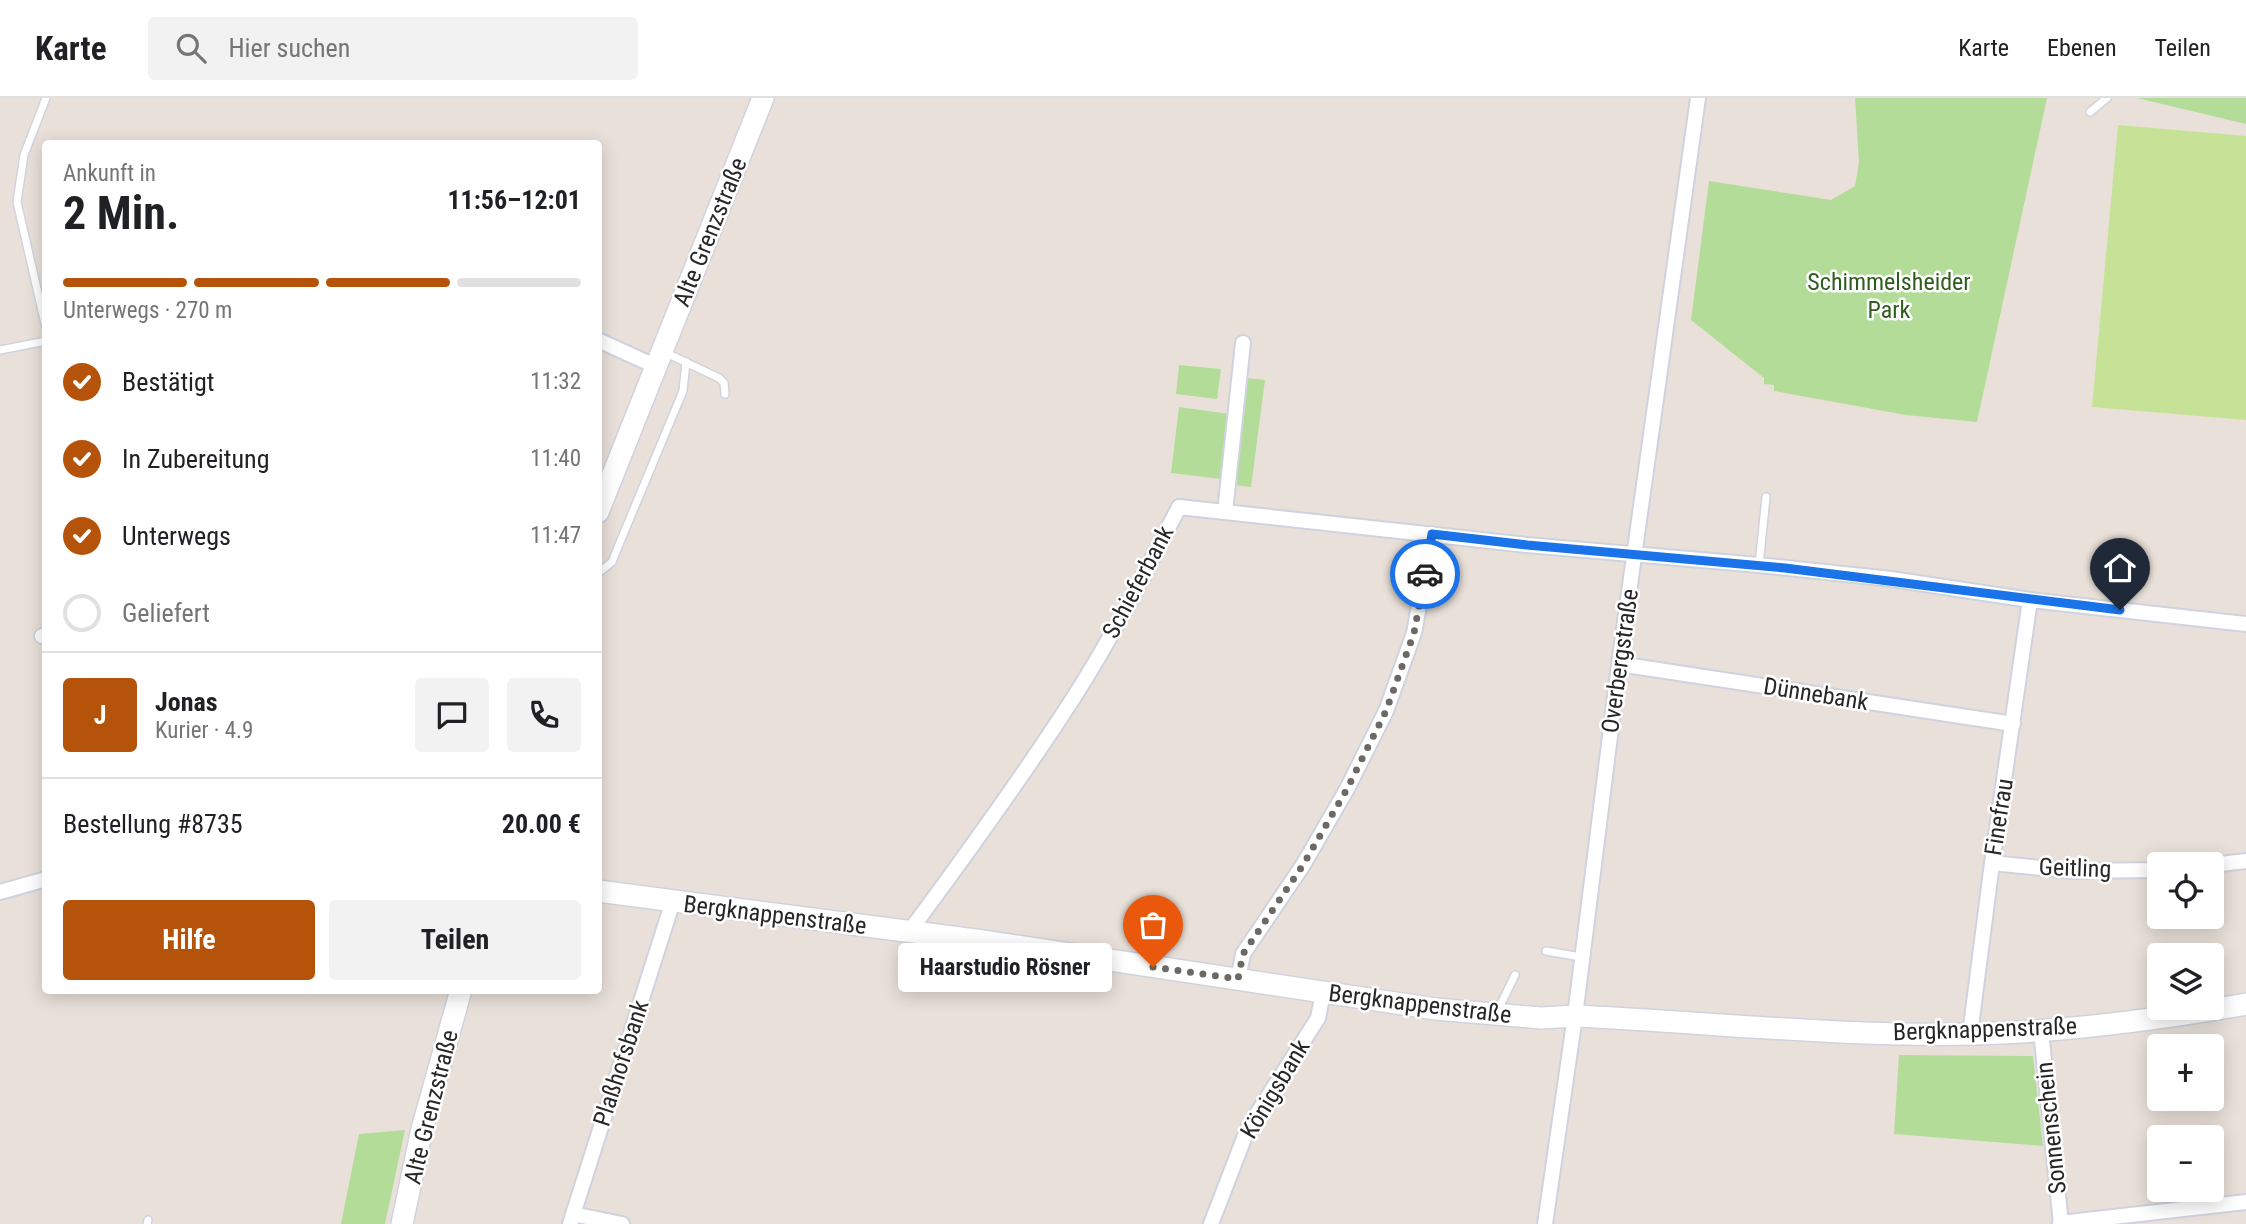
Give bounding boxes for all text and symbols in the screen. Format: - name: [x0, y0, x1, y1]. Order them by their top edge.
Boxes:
- search box: [148, 17, 638, 80]
- text: Karte: [35, 29, 106, 68]
- icon: search: [172, 29, 210, 67]
- text: Hier suchen: [228, 33, 350, 63]
- text: Karte: [1958, 34, 2009, 62]
- text: Ebenen: [2047, 34, 2117, 62]
- text: Teilen: [2155, 34, 2211, 62]
- street label: Alte Grenzstraße: [667, 153, 753, 311]
- text: Ankunft in: [63, 160, 156, 187]
- text: 11:56–12:01: [447, 185, 581, 215]
- text: 2 Min.: [63, 186, 179, 240]
- park label: Schimmelsheider Park: [1807, 268, 1971, 324]
- text: Unterwegs · 270 m: [63, 297, 232, 324]
- icon: check: [63, 363, 101, 401]
- text: Bestätigt: [122, 367, 215, 397]
- text: 11:32: [530, 368, 581, 395]
- icon: check: [63, 440, 101, 478]
- text: In Zubereitung: [122, 444, 270, 474]
- text: 11:40: [530, 445, 581, 472]
- icon: check: [63, 517, 101, 555]
- text: Unterwegs: [122, 521, 231, 551]
- street label: Schieferbank: [1097, 521, 1179, 643]
- text: 11:47: [530, 522, 581, 549]
- pin: [2090, 538, 2150, 610]
- courier: [1390, 539, 1460, 609]
- icon: home: [2101, 549, 2139, 587]
- icon: car: [1406, 555, 1444, 593]
- street label: Overbergstraße: [1596, 587, 1644, 735]
- text: Geliefert: [122, 598, 210, 628]
- street label: Dünnebank: [1762, 672, 1871, 716]
- button: chat: [415, 678, 489, 752]
- button: phone: [507, 678, 581, 752]
- text: Jonas: [155, 687, 218, 717]
- text: J: [94, 700, 106, 730]
- text: Kurier · 4.9: [155, 717, 253, 744]
- street label: Finefrau: [1979, 777, 2019, 857]
- text: Bestellung #8735: [63, 809, 243, 839]
- text: 20.00 €: [502, 809, 581, 839]
- map controls: [2147, 852, 2224, 1202]
- button: locate: [2147, 852, 2224, 929]
- street label: Geitling: [2038, 853, 2112, 883]
- street label: Bergknappenstraße: [682, 890, 868, 940]
- pin: [1123, 895, 1183, 967]
- button: Hilfe: [63, 900, 315, 980]
- button: Teilen: [329, 900, 581, 980]
- icon: bag: [1134, 906, 1172, 944]
- callout: Haarstudio Rösner: [898, 942, 1111, 992]
- button: layers: [2147, 943, 2224, 1020]
- text: Haarstudio Rösner: [920, 954, 1090, 981]
- street label: Bergknappenstraße: [1327, 979, 1513, 1029]
- street label: Plaßhofsbank: [587, 996, 655, 1130]
- street label: Bergknappenstraße: [1893, 1012, 2077, 1046]
- street label: Alte Grenzstraße: [398, 1027, 464, 1187]
- street label: Königsbank: [1235, 1034, 1316, 1144]
- button: +: [2147, 1034, 2224, 1111]
- street label: Sonnenschein: [2030, 1061, 2072, 1195]
- button: −: [2147, 1125, 2224, 1202]

